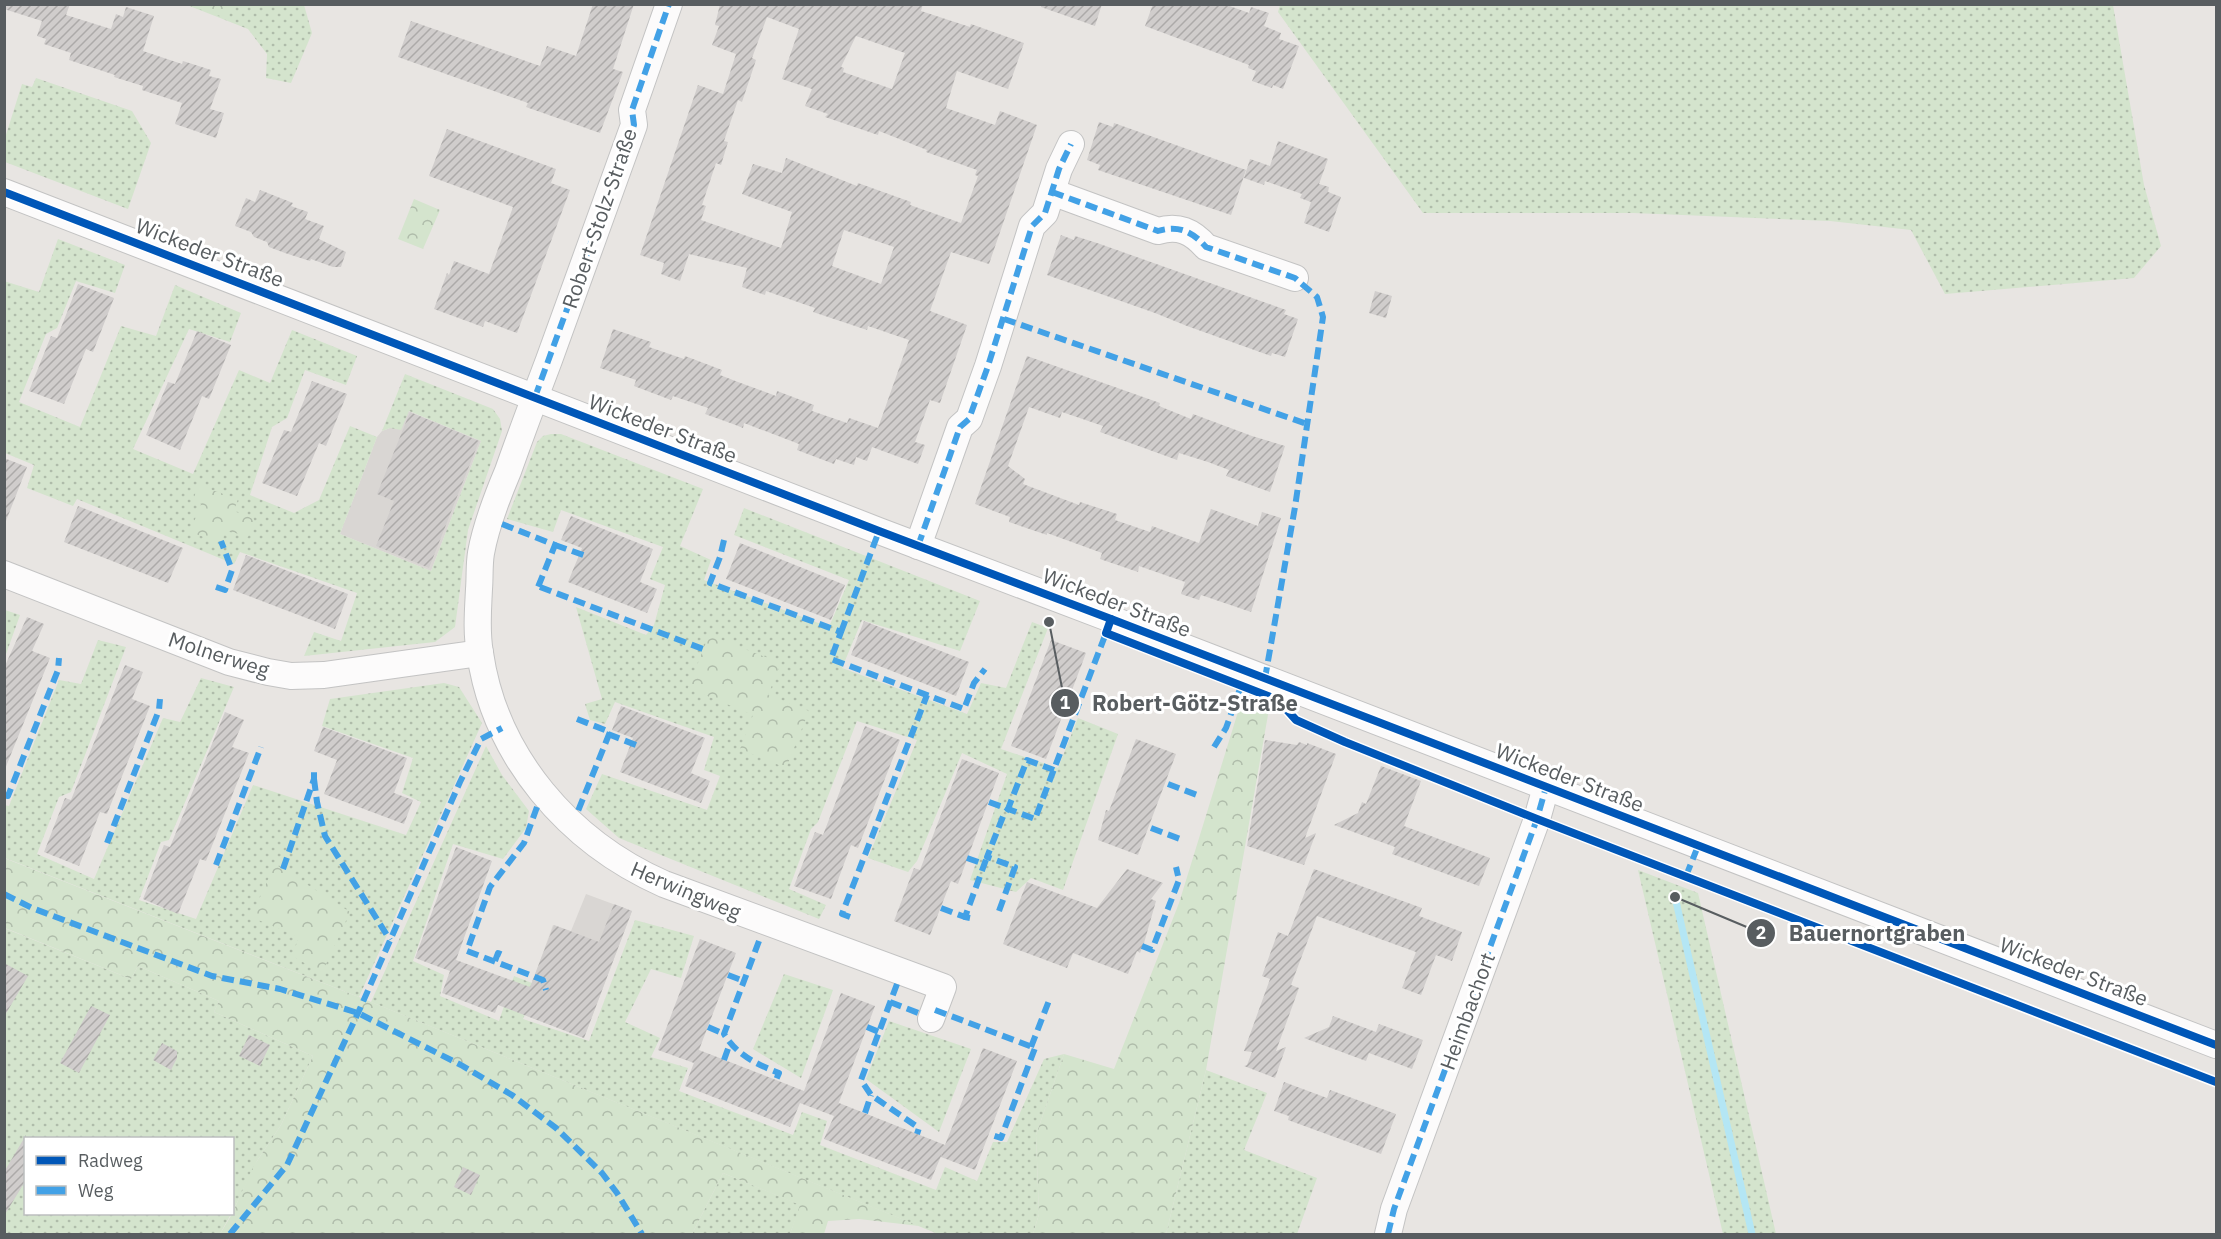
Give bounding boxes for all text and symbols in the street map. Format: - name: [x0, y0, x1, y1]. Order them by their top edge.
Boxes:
- street label: Robert-Stolz-Straße: [555, 124, 643, 312]
- street label: Wickeder Straße: [132, 211, 288, 293]
- street label: Wickeder Straße: [585, 387, 741, 469]
- street label: Wickeder Straße: [1039, 561, 1195, 643]
- street label: Molnerweg: [165, 625, 273, 683]
- callout: Robert-Götz-Straße: [1050, 683, 1310, 723]
- text: Robert-Götz-Straße: [1092, 688, 1298, 717]
- text: 1: [1060, 691, 1071, 714]
- street label: Wickeder Straße: [1492, 736, 1648, 818]
- street label: Herwingweg: [627, 854, 745, 926]
- callout: Bauernortgraben: [1746, 913, 1977, 953]
- text: Bauernortgraben: [1789, 918, 1965, 947]
- text: 2: [1756, 921, 1766, 944]
- street label: Wickeder Straße: [1996, 930, 2152, 1012]
- street label: Heimbachort: [1433, 949, 1501, 1073]
- legend: [24, 1137, 234, 1215]
- text: Radweg: [78, 1149, 143, 1172]
- text: Weg: [78, 1179, 114, 1202]

